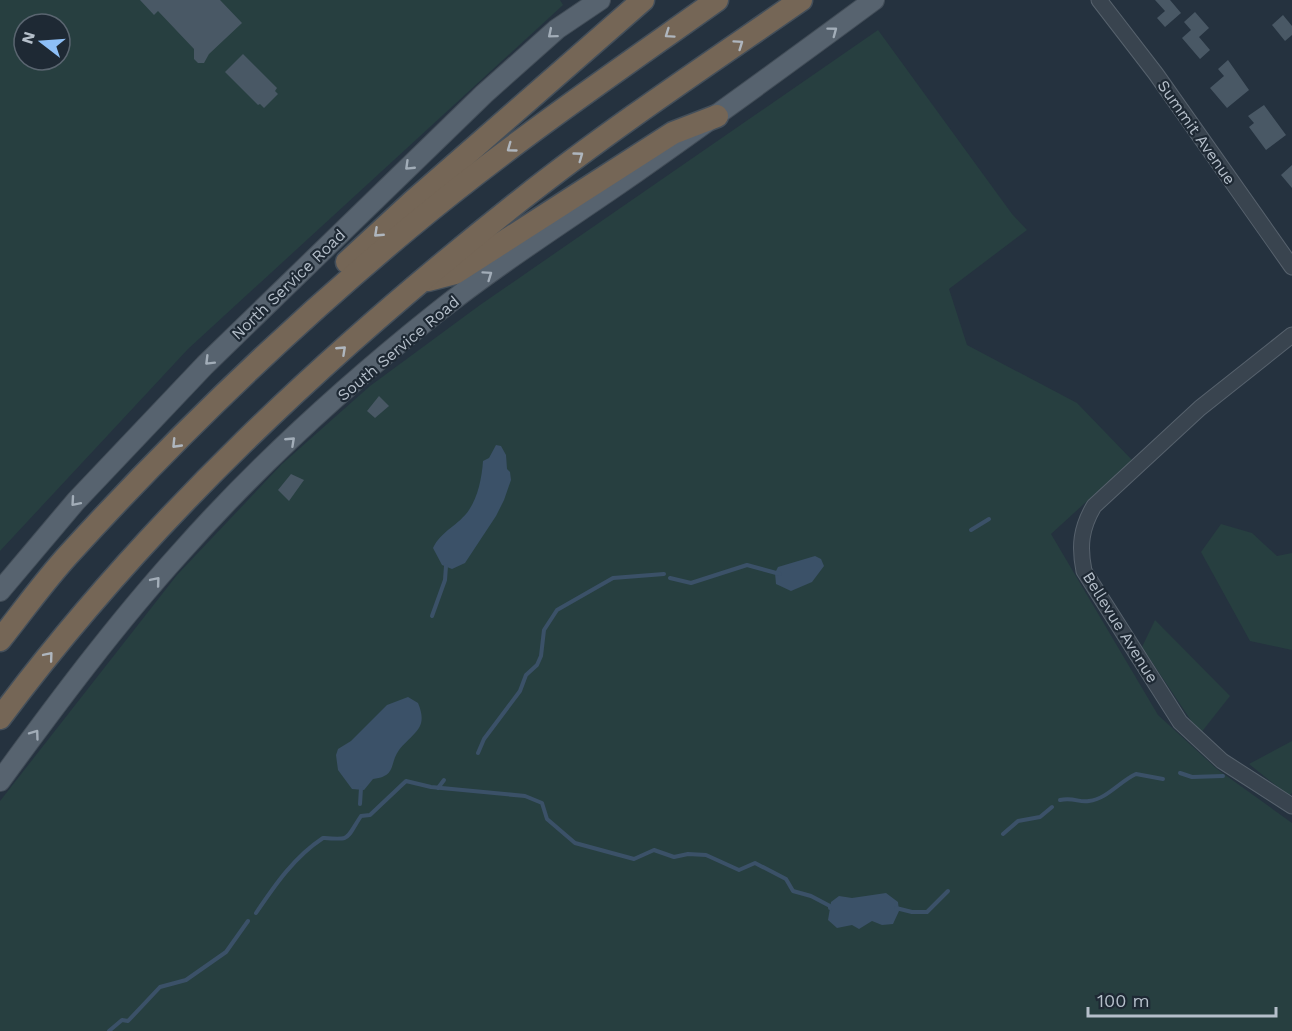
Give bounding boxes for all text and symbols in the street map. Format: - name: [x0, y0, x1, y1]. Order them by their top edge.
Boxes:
- north arrow: [12, 12, 72, 72]
- one-way arrow: [548, 27, 559, 38]
- one-way arrow: [665, 27, 676, 38]
- one-way arrow: [826, 27, 837, 38]
- text: N: [17, 29, 39, 46]
- one-way arrow: [732, 40, 743, 51]
- street label: Summit Avenue: [1154, 76, 1240, 188]
- one-way arrow: [506, 141, 517, 152]
- one-way arrow: [573, 153, 584, 164]
- one-way arrow: [406, 159, 417, 170]
- street label: North Service Road: [228, 225, 349, 344]
- one-way arrow: [374, 226, 385, 237]
- one-way arrow: [482, 271, 493, 282]
- street label: South Service Road: [334, 292, 463, 405]
- one-way arrow: [336, 346, 346, 357]
- one-way arrow: [205, 354, 216, 364]
- one-way arrow: [173, 436, 184, 447]
- one-way arrow: [285, 437, 295, 448]
- one-way arrow: [71, 495, 82, 506]
- street label: Bellevue Avenue: [1079, 568, 1162, 686]
- one-way arrow: [149, 577, 160, 588]
- one-way arrow: [42, 652, 53, 663]
- one-way arrow: [28, 729, 39, 740]
- scale bar: [1088, 980, 1276, 1018]
- text: 100 m: [1097, 990, 1150, 1011]

